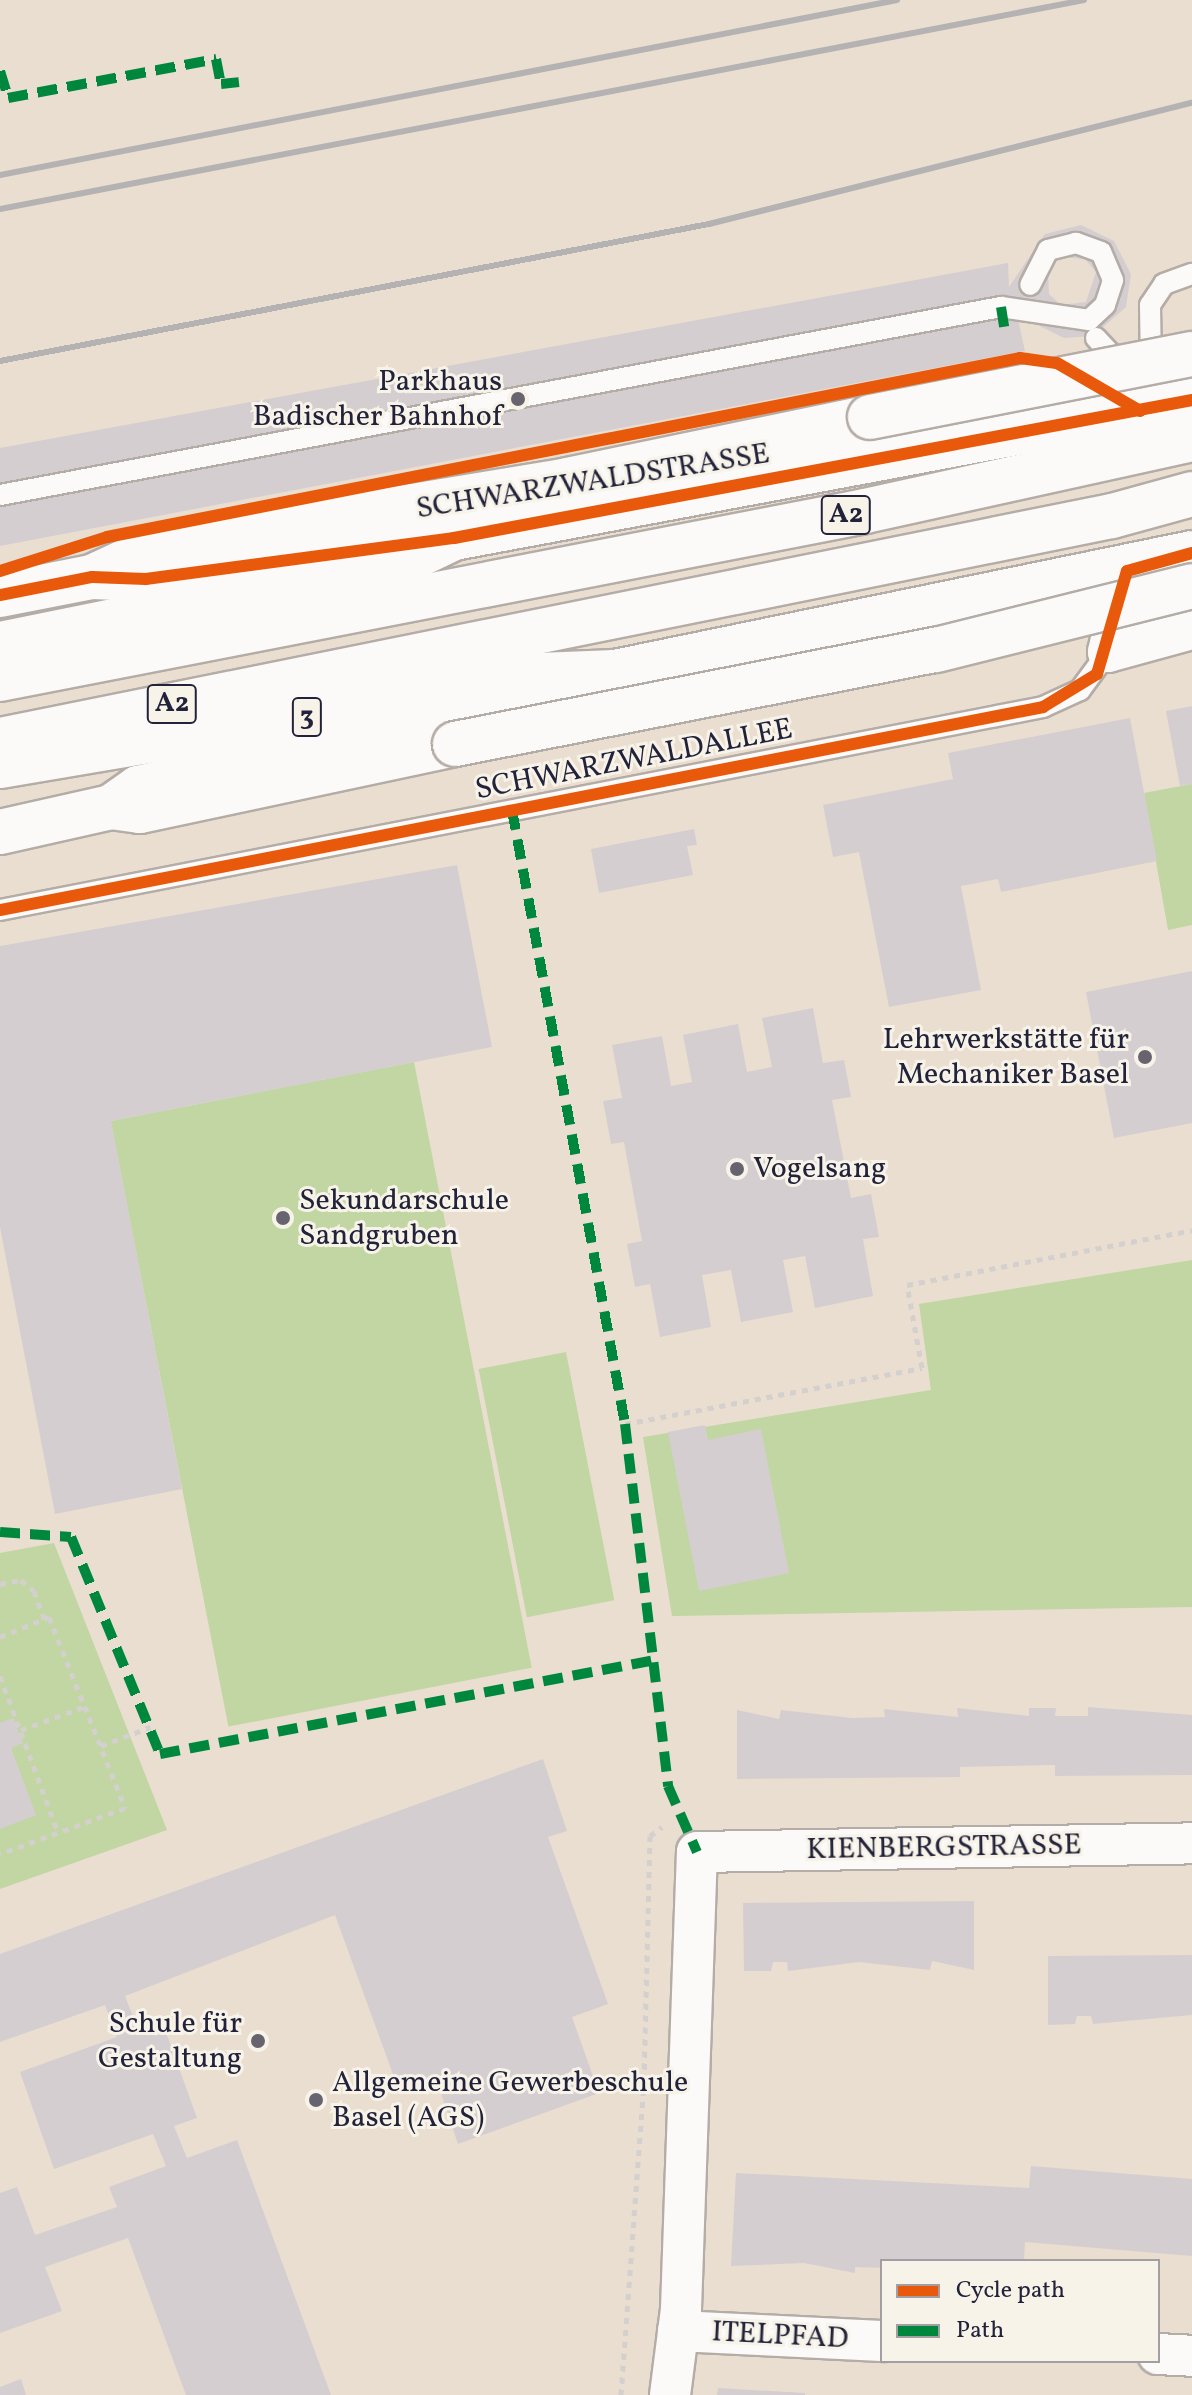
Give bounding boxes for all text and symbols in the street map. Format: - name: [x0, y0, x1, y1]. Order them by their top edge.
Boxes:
- place label: Parkhaus Badischer Bahnhof: [253, 364, 502, 434]
- marker: Parkhaus Badischer Bahnhof: [509, 390, 527, 408]
- street label: SCHWARZWALDSTRASSE: [414, 436, 772, 528]
- road number: A2: [820, 491, 872, 539]
- road number: A2: [146, 680, 198, 728]
- road number: 3: [291, 693, 323, 741]
- street label: SCHWARZWALDALLEE: [472, 712, 796, 808]
- place label: Lehrwerkstätte für Mechaniker Basel: [883, 1022, 1129, 1092]
- marker: Lehrwerkstätte für Mechaniker Basel: [1136, 1048, 1154, 1066]
- place label: Vogelsang: [753, 1151, 886, 1187]
- marker: Vogelsang: [728, 1160, 746, 1178]
- place label: Sekundarschule Sandgruben: [299, 1183, 509, 1254]
- marker: Sekundarschule Sandgruben: [274, 1209, 292, 1227]
- street label: KIENBERGSTRASSE: [806, 1828, 1082, 1868]
- place label: Schule für Gestaltung: [98, 2006, 242, 2076]
- marker: Schule für Gestaltung: [249, 2032, 267, 2050]
- place label: Allgemeine Gewerbeschule Basel (AGS): [332, 2065, 688, 2136]
- marker: Allgemeine Gewerbeschule Basel (AGS): [307, 2091, 325, 2109]
- legend: [880, 2259, 1160, 2363]
- text: Cycle path: [956, 2274, 1065, 2308]
- street label: ITELPFAD: [711, 2314, 849, 2358]
- text: Path: [956, 2314, 1004, 2348]

